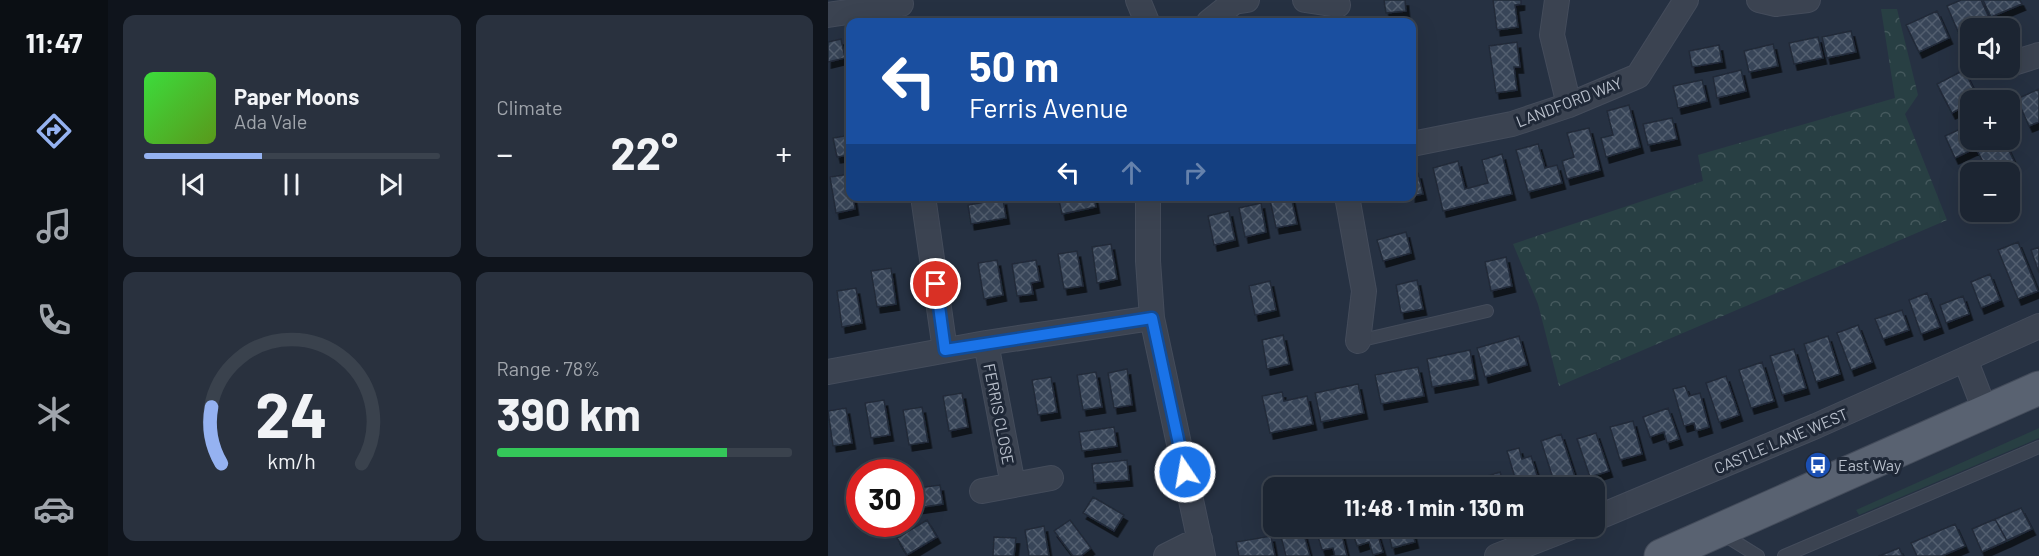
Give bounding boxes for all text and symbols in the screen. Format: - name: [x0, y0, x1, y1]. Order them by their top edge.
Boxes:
- map controls: [1960, 18, 2020, 222]
- button: sound: [1960, 18, 2020, 78]
- text: 11:47: [26, 26, 82, 58]
- text: 50 m: [969, 40, 1059, 90]
- icon: left: [870, 42, 948, 120]
- street label: LANDFORD WAY: [1513, 73, 1625, 130]
- text: Paper Moons: [234, 83, 359, 109]
- button: +: [1960, 90, 2020, 150]
- text: Ferris Avenue: [969, 91, 1128, 123]
- text: Climate: [497, 95, 563, 119]
- text: Ada Vale: [234, 109, 307, 133]
- icon: directions: [33, 110, 75, 152]
- text: 22°: [611, 125, 678, 179]
- text: −: [497, 133, 513, 173]
- text: +: [775, 133, 792, 173]
- icon: left: [1052, 156, 1085, 189]
- icon: ahead: [1115, 156, 1148, 189]
- icon: right: [1178, 156, 1211, 189]
- button: −: [1960, 162, 2020, 222]
- icon: previous: [177, 168, 210, 201]
- icon: pause: [275, 168, 308, 201]
- icon: next: [374, 168, 407, 201]
- icon: music: [33, 205, 75, 247]
- pin: [910, 258, 961, 309]
- icon: arrive: [919, 267, 952, 300]
- icon: phone: [33, 299, 75, 341]
- text: Range · 78%: [497, 356, 600, 380]
- street label: FERRIS CLOSE: [980, 362, 1019, 466]
- text: 24: [255, 376, 328, 450]
- text: 390 km: [497, 386, 641, 440]
- icon: climate: [33, 393, 75, 435]
- street label: CASTLE LANE WEST: [1711, 404, 1851, 477]
- position arrow: [1153, 440, 1217, 504]
- text: km/h: [267, 448, 316, 473]
- bus stop icon: East Way: [1803, 450, 1833, 480]
- place label: East Way: [1838, 455, 1902, 474]
- speed limit sign: 30: [846, 459, 924, 537]
- icon: car: [33, 488, 75, 530]
- text: 11:48 · 1 min · 130 m: [1344, 494, 1524, 520]

